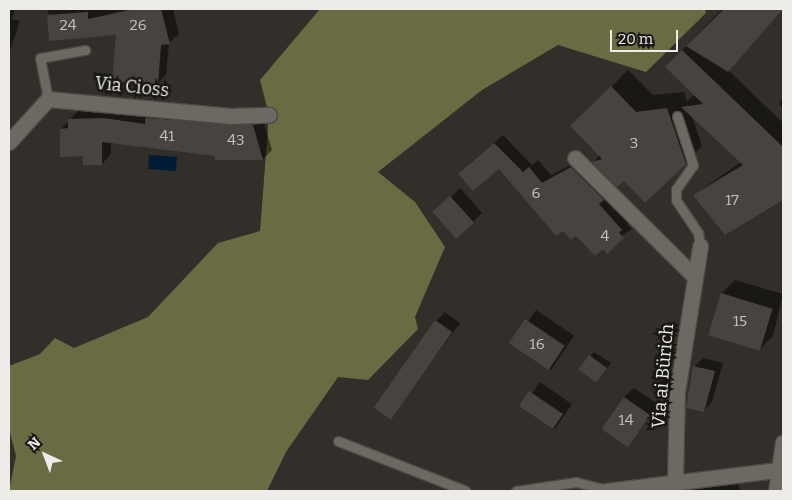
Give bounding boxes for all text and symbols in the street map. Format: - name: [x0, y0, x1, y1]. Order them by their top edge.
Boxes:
- house number: 24: [60, 17, 76, 35]
- house number: 26: [130, 17, 146, 35]
- scale bar: [612, 20, 680, 52]
- text: 20 m: [618, 30, 653, 48]
- street label: Via Cioss: [94, 72, 170, 102]
- house number: 41: [160, 128, 174, 146]
- house number: 43: [227, 132, 245, 150]
- house number: 3: [630, 135, 638, 153]
- house number: 6: [532, 185, 540, 203]
- house number: 17: [725, 192, 739, 210]
- house number: 4: [601, 228, 609, 246]
- house number: 15: [733, 313, 747, 331]
- street label: Via ai Bürich: [648, 323, 678, 429]
- house number: 16: [530, 336, 544, 354]
- house number: 14: [619, 412, 633, 430]
- north arrow: [20, 430, 70, 480]
- text: N: [25, 434, 44, 454]

